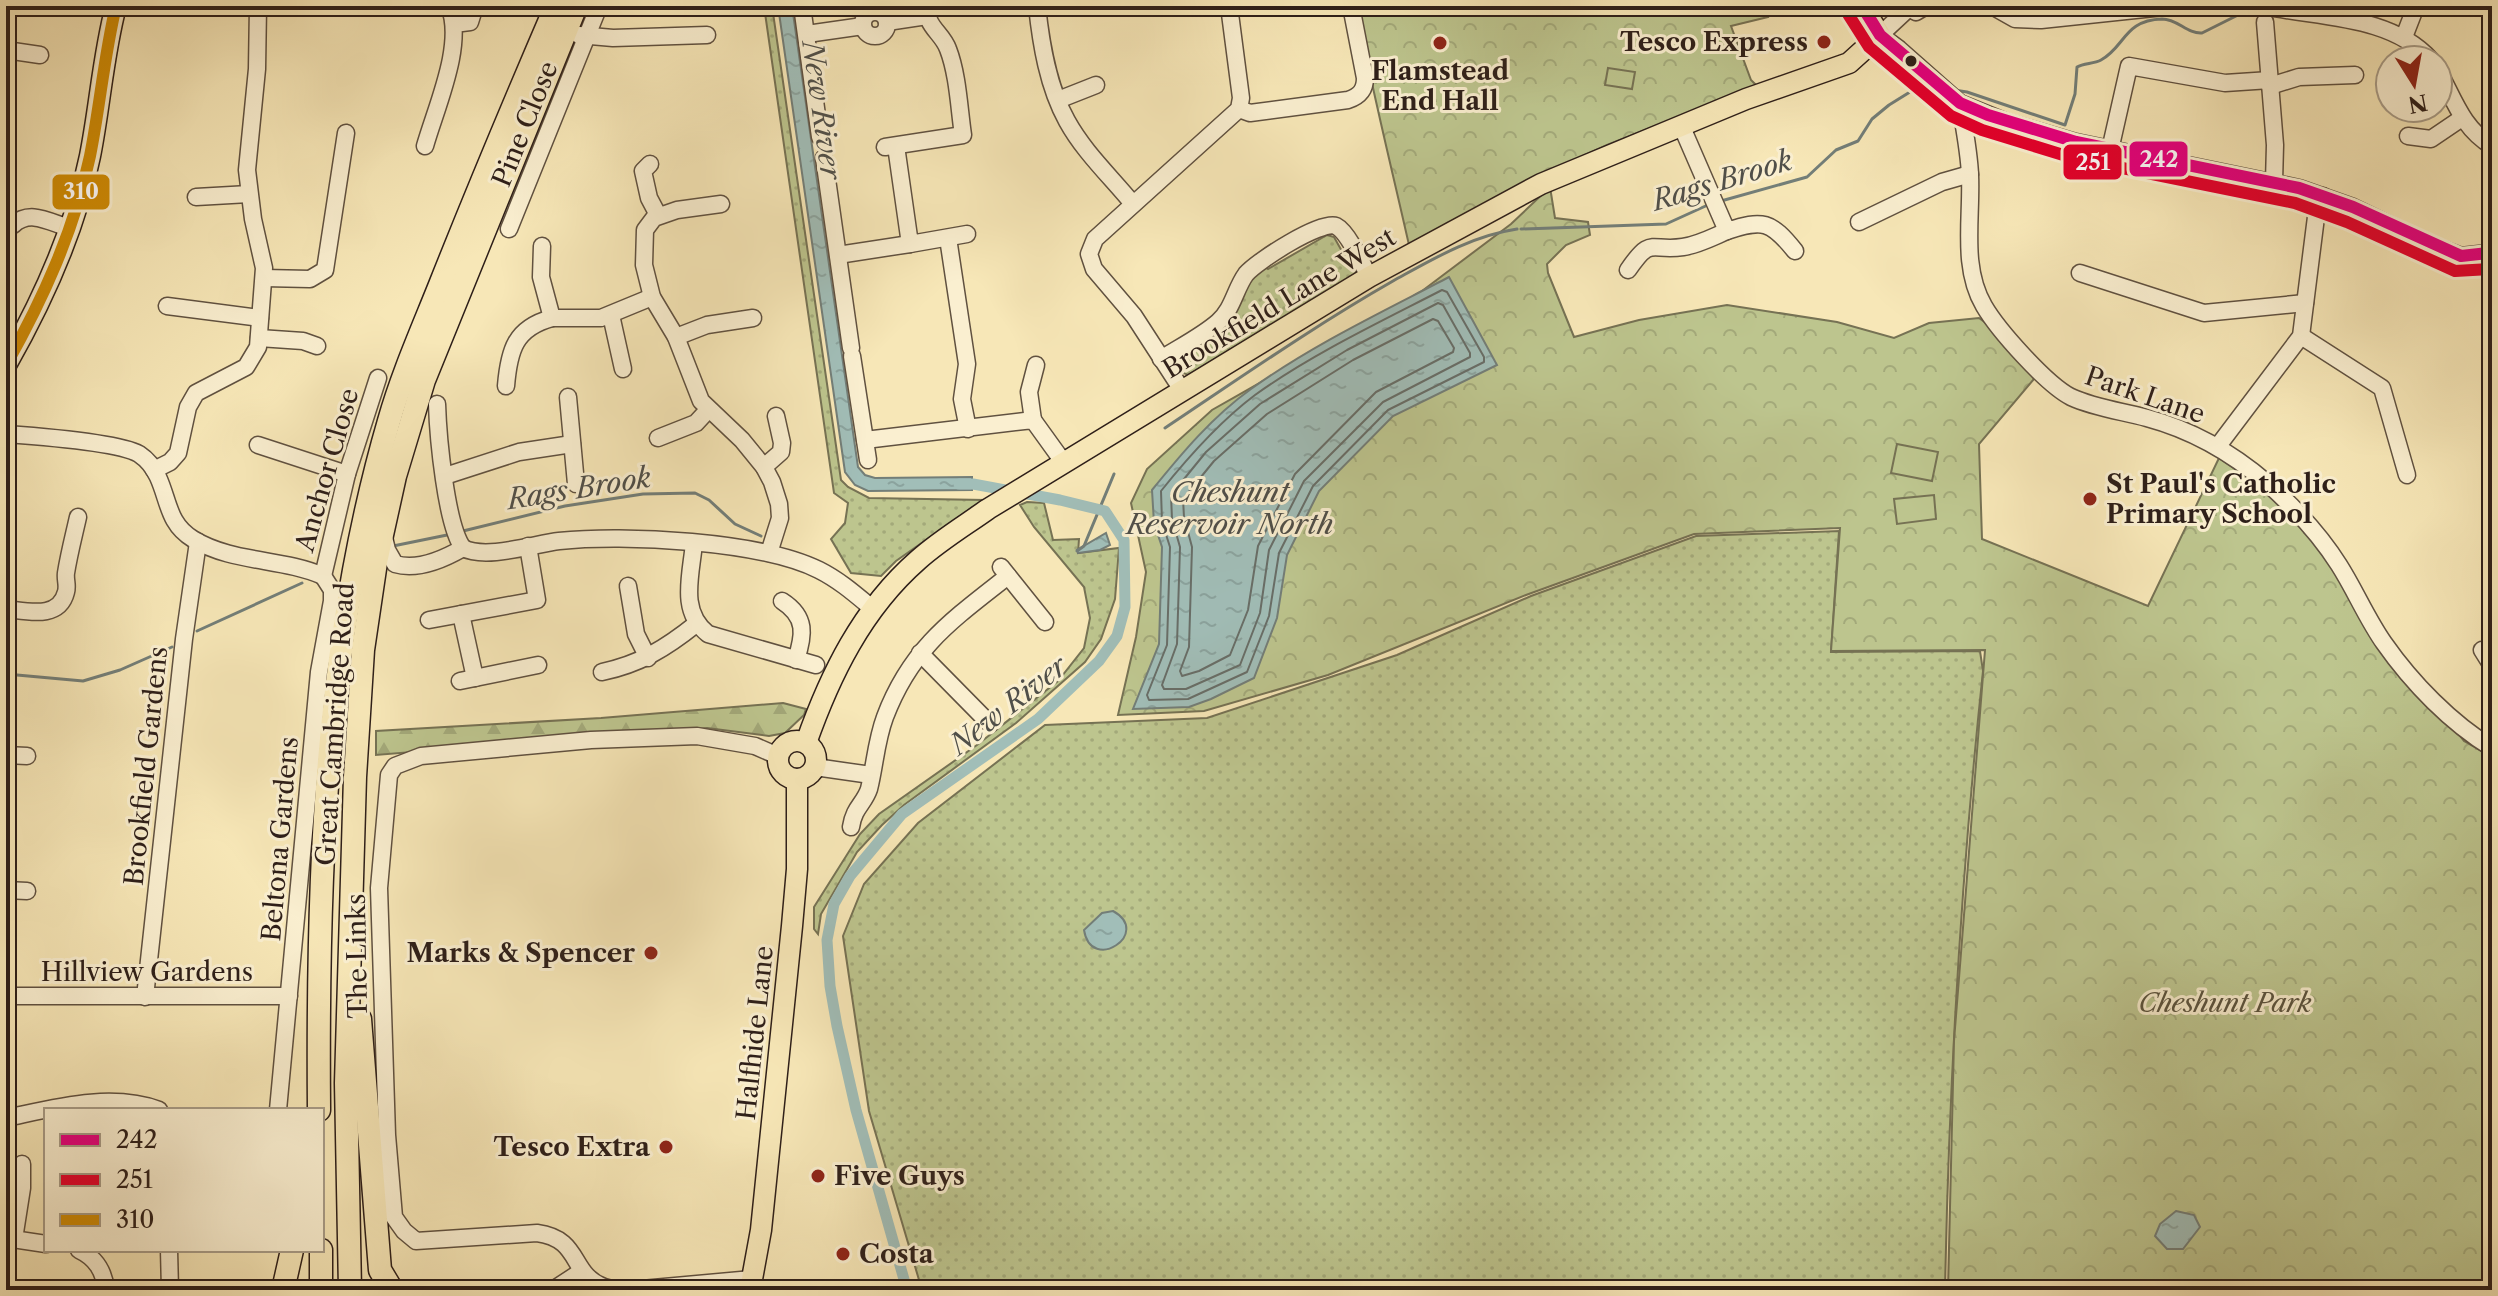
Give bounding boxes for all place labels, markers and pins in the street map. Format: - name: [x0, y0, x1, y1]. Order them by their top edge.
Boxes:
- place label: Tesco Express: [1620, 26, 1808, 58]
- marker: Tesco Express: [1815, 33, 1833, 51]
- marker: Flamstead End Hall: [1431, 34, 1449, 52]
- unlabelled marker: [1903, 53, 1919, 69]
- place label: Flamstead End Hall: [1371, 55, 1509, 117]
- place label: St Paul's Catholic Primary School: [2106, 468, 2336, 530]
- marker: St Paul's Catholic Primary School: [2081, 490, 2099, 508]
- place label: Marks & Spencer: [407, 937, 635, 969]
- marker: Marks & Spencer: [642, 944, 660, 962]
- place label: Tesco Extra: [494, 1131, 651, 1163]
- marker: Tesco Extra: [657, 1138, 675, 1156]
- place label: Five Guys: [834, 1160, 965, 1192]
- marker: Five Guys: [809, 1167, 827, 1185]
- place label: Costa: [859, 1238, 935, 1270]
- marker: Costa: [834, 1245, 852, 1263]

